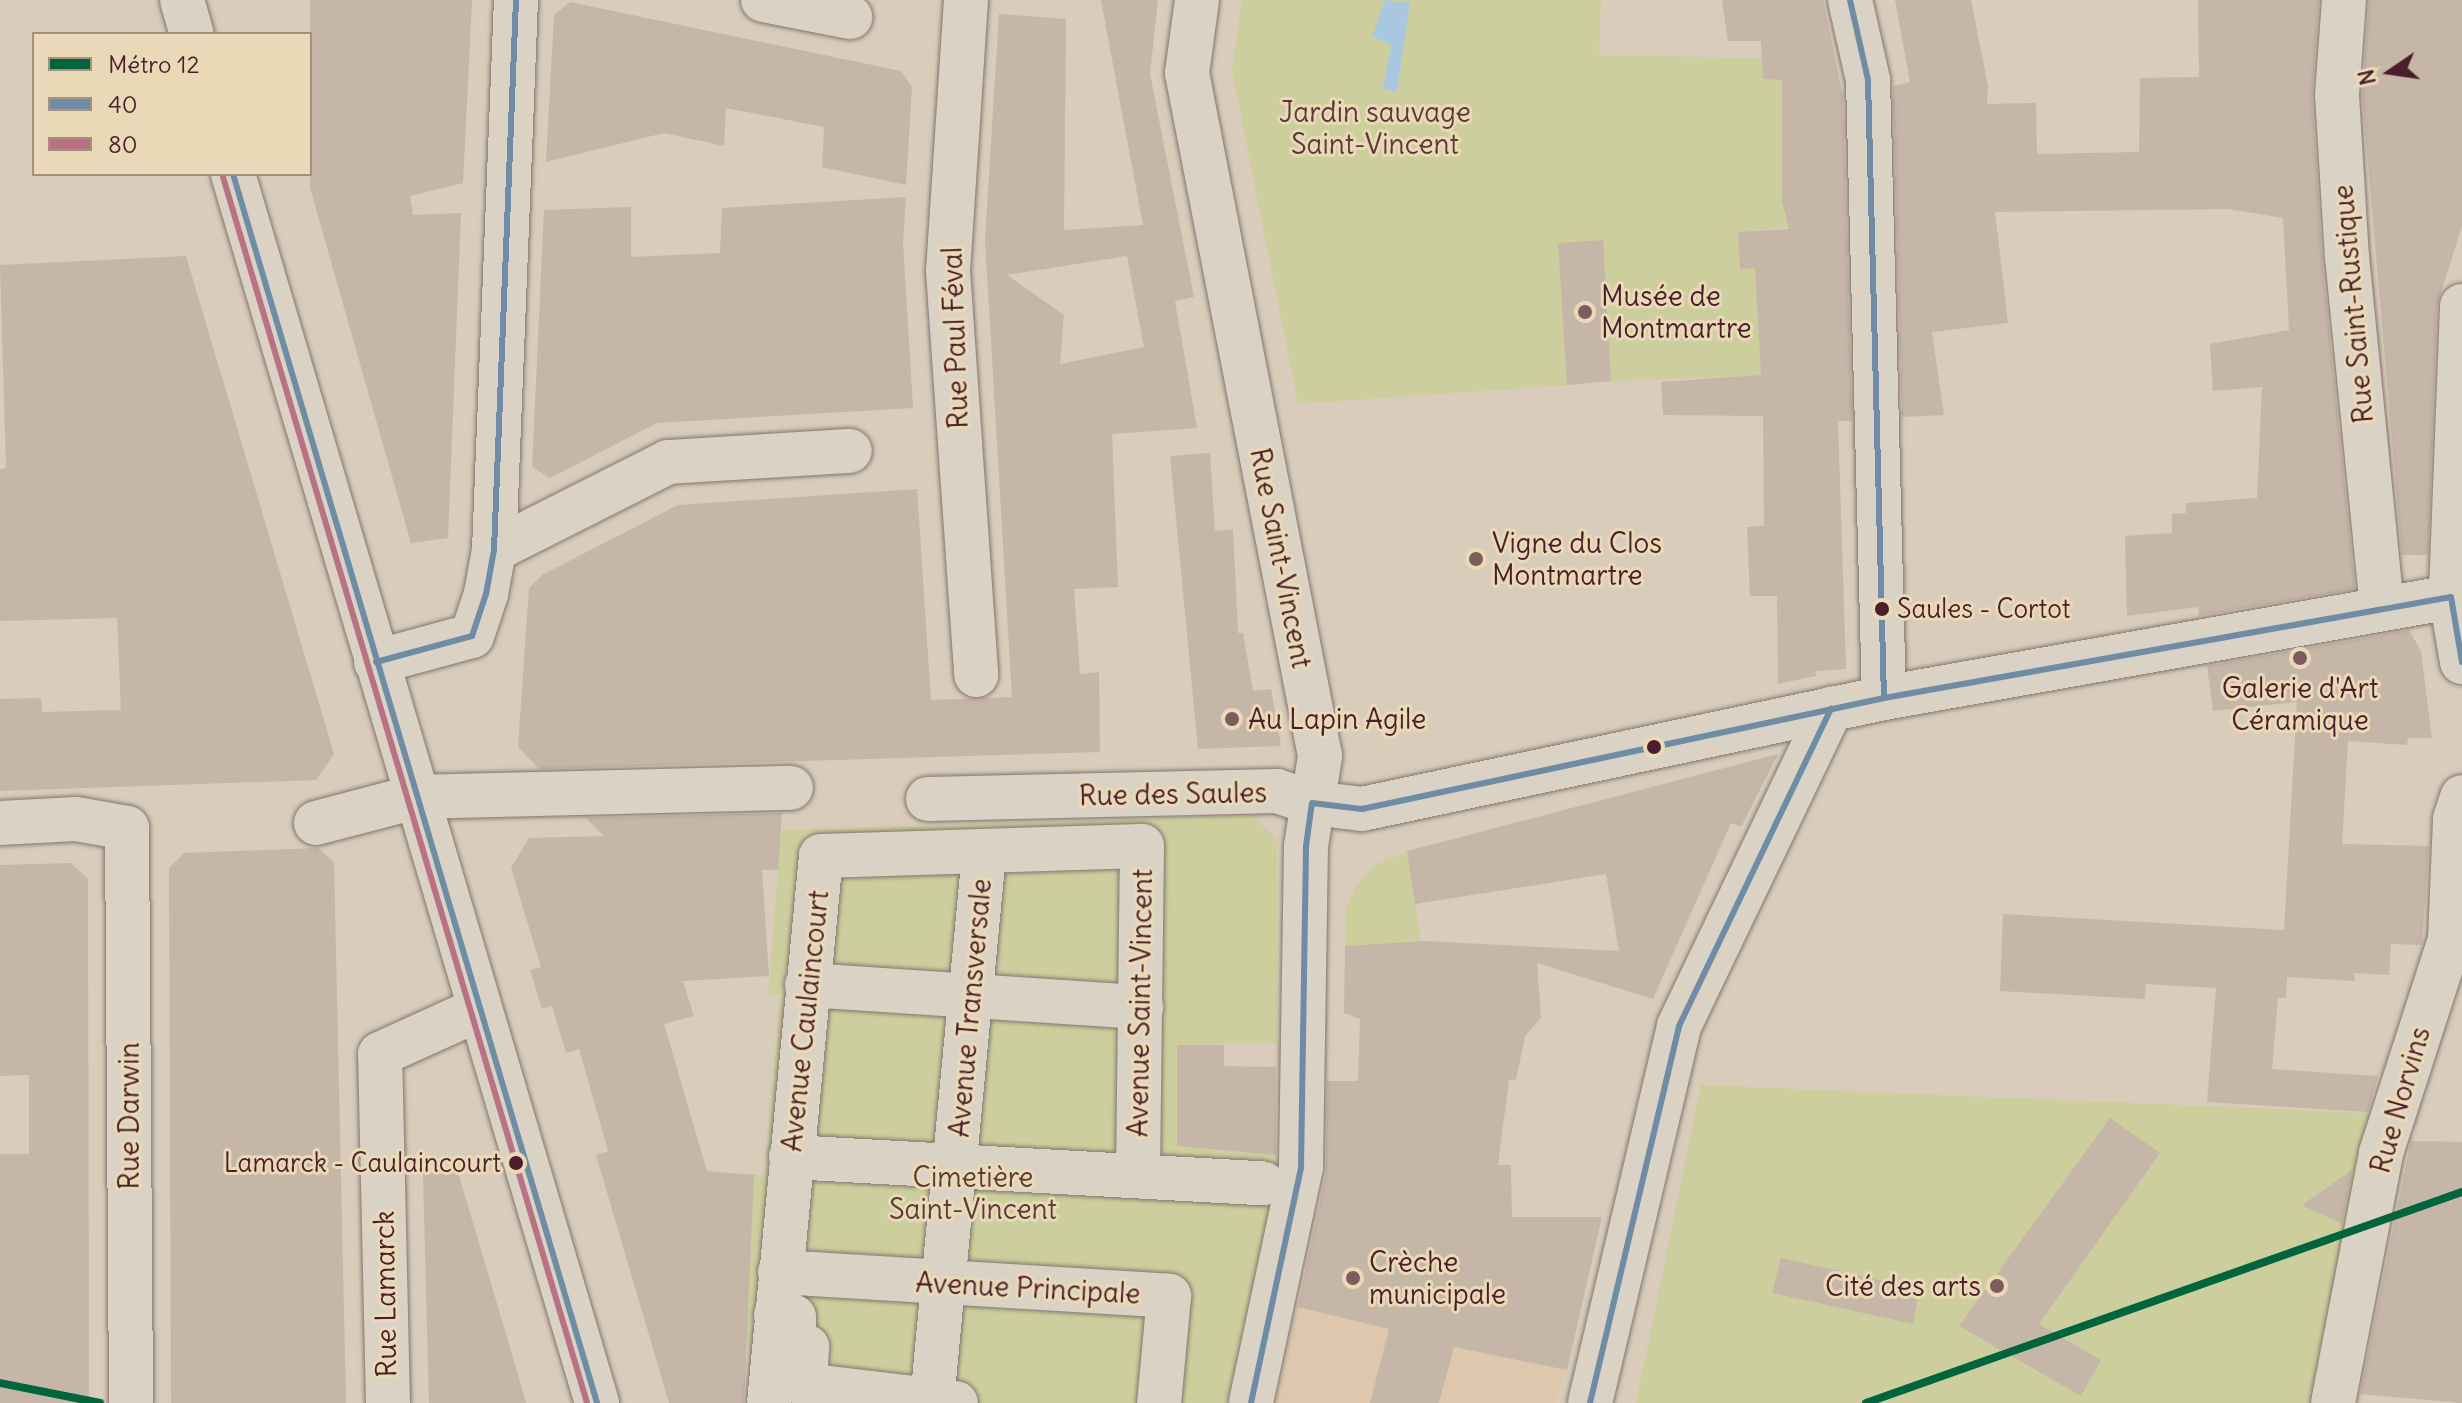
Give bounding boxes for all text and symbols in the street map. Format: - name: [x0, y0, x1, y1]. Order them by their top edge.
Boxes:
- legend: [32, 32, 312, 176]
- north arrow: [2350, 32, 2430, 112]
- text: Métro 12: [108, 49, 200, 79]
- text: N: [2351, 67, 2382, 88]
- text: 40: [108, 89, 138, 119]
- park label: Jardin sauvage Saint-Vincent: [1279, 95, 1471, 161]
- text: 80: [108, 129, 138, 159]
- street label: Rue Saint-Rustique: [2326, 183, 2380, 425]
- street label: Rue Paul Féval: [935, 246, 975, 430]
- place label: Musée de Montmartre: [1601, 279, 1752, 345]
- marker: Musée de Montmartre: [1576, 303, 1594, 321]
- street label: Rue Saint-Vincent: [1243, 445, 1319, 671]
- place label: Vigne du Clos Montmartre: [1492, 526, 1662, 592]
- marker: Vigne du Clos Montmartre: [1467, 550, 1485, 568]
- place label: Saules - Cortot: [1897, 593, 2071, 625]
- marker: Saules - Cortot: [1874, 601, 1890, 617]
- marker: Galerie d'Art Céramique: [2291, 649, 2309, 667]
- place label: Galerie d'Art Céramique: [2222, 671, 2378, 737]
- place label: Au Lapin Agile: [1248, 702, 1426, 736]
- marker: Au Lapin Agile: [1223, 710, 1241, 728]
- unlabelled marker: [1646, 739, 1662, 755]
- street label: Rue des Saules: [1079, 776, 1267, 812]
- street label: Avenue Saint-Vincent: [1121, 868, 1159, 1138]
- street label: Avenue Transversale: [942, 877, 998, 1139]
- street label: Avenue Caulaincourt: [775, 889, 835, 1153]
- street label: Rue Norvins: [2363, 1023, 2437, 1177]
- street label: Rue Darwin: [112, 1042, 146, 1190]
- place label: Lamarck - Caulaincourt: [224, 1147, 501, 1179]
- marker: Lamarck - Caulaincourt: [508, 1155, 524, 1171]
- park label: Cimetière Saint-Vincent: [889, 1160, 1057, 1226]
- street label: Rue Lamarck: [367, 1210, 403, 1378]
- place label: Crèche municipale: [1369, 1245, 1506, 1311]
- street label: Avenue Principale: [915, 1265, 1141, 1311]
- marker: Crèche municipale: [1344, 1269, 1362, 1287]
- place label: Cité des arts: [1825, 1269, 1981, 1303]
- marker: Cité des arts: [1988, 1277, 2006, 1295]

